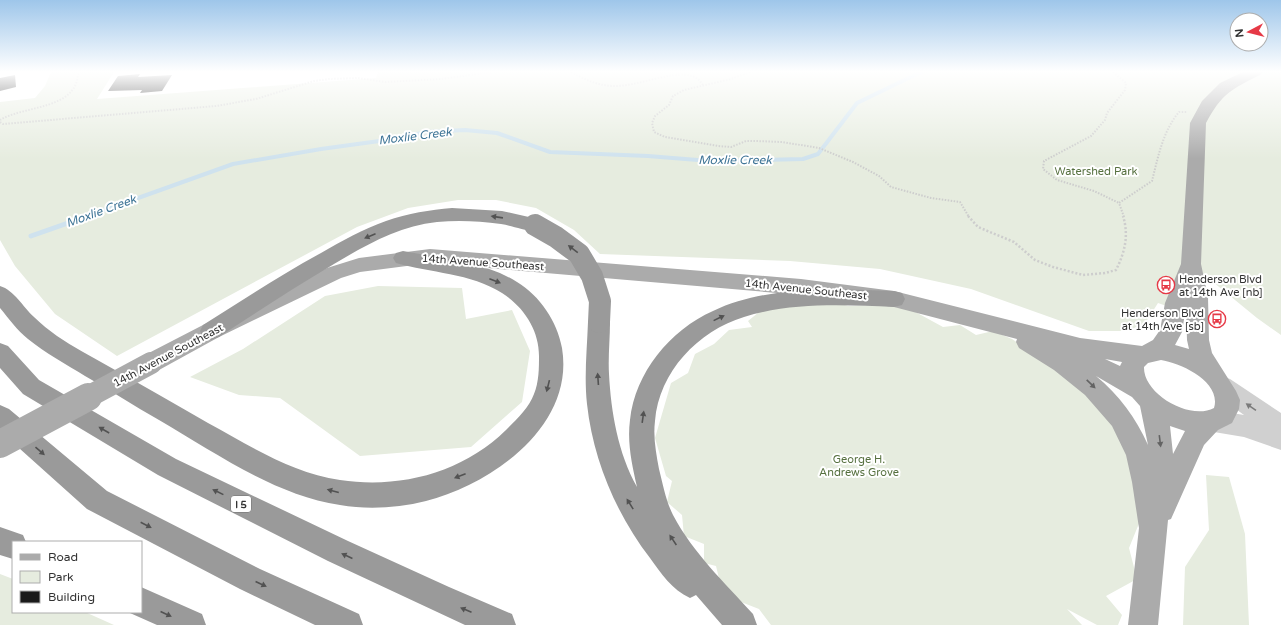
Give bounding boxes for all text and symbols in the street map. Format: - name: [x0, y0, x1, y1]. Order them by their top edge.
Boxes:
- north arrow: [1229, 12, 1269, 52]
- text: N: [1233, 28, 1247, 38]
- water label: Moxlie Creek: [378, 124, 454, 147]
- water label: Moxlie Creek: [698, 153, 773, 167]
- park label: Watershed Park: [1055, 165, 1137, 178]
- water label: Moxlie Creek: [64, 191, 139, 230]
- one-way arrow: [491, 214, 503, 220]
- one-way arrow: [364, 233, 376, 239]
- one-way arrow: [567, 245, 578, 254]
- street label: 14th Avenue Southeast: [421, 252, 545, 273]
- place label: Henderson Blvd at 14th Ave [nb]: [1179, 273, 1263, 299]
- bus stop icon: Henderson Blvd at 14th Ave [nb]: [1156, 275, 1176, 295]
- street label: 14th Avenue Southeast: [744, 277, 868, 302]
- one-way arrow: [490, 278, 502, 284]
- place label: Henderson Blvd at 14th Ave [sb]: [1121, 307, 1204, 333]
- bus stop icon: Henderson Blvd at 14th Ave [sb]: [1207, 309, 1227, 329]
- one-way arrow: [713, 315, 724, 321]
- street label: 14th Avenue Southeast: [111, 321, 225, 390]
- one-way arrow: [594, 373, 601, 385]
- one-way arrow: [1086, 379, 1096, 389]
- one-way arrow: [544, 380, 550, 393]
- one-way arrow: [1246, 403, 1256, 411]
- one-way arrow: [640, 411, 646, 423]
- one-way arrow: [98, 426, 110, 433]
- one-way arrow: [1157, 435, 1163, 447]
- one-way arrow: [35, 446, 45, 455]
- park label: George H. Andrews Grove: [819, 453, 899, 479]
- one-way arrow: [453, 474, 465, 480]
- one-way arrow: [326, 488, 339, 494]
- one-way arrow: [212, 489, 224, 495]
- road number: I 5: [231, 496, 251, 512]
- one-way arrow: [627, 498, 634, 510]
- one-way arrow: [140, 522, 151, 528]
- one-way arrow: [669, 535, 677, 546]
- legend: [12, 541, 142, 613]
- text: Road: [48, 550, 78, 564]
- one-way arrow: [342, 553, 353, 559]
- text: Park: [48, 570, 74, 584]
- one-way arrow: [256, 581, 267, 587]
- text: Building: [48, 590, 95, 604]
- one-way arrow: [460, 607, 471, 613]
- one-way arrow: [160, 610, 172, 617]

